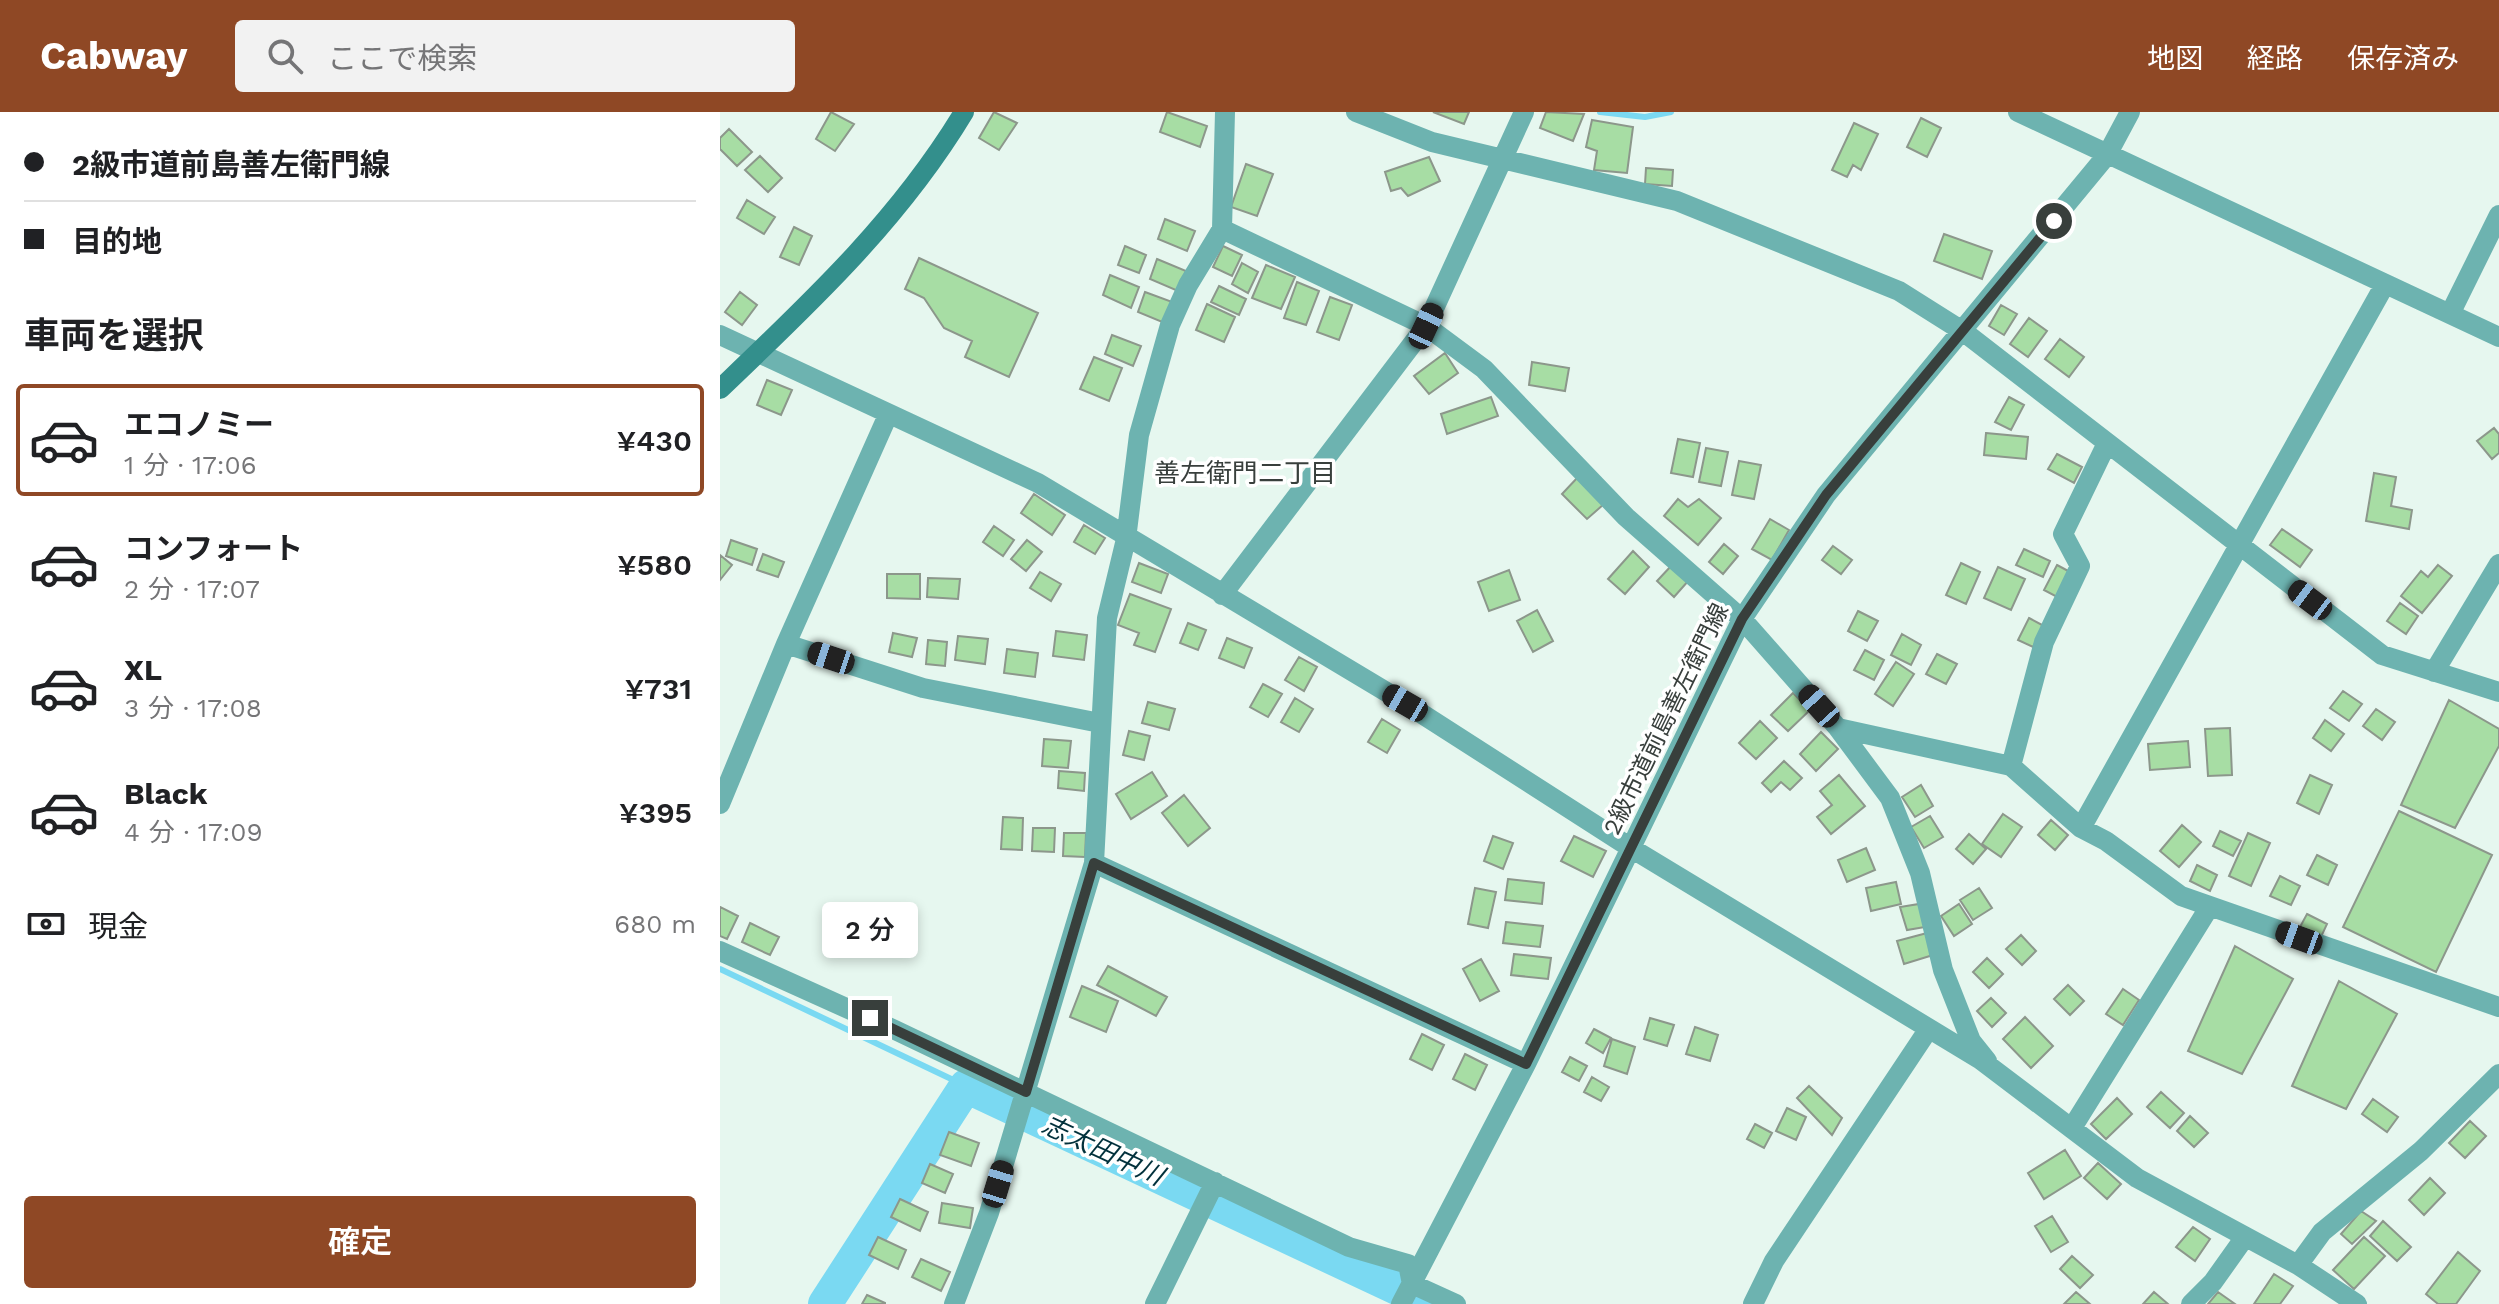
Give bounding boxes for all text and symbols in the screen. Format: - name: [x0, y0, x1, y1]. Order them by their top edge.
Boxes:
- search box: [235, 20, 795, 92]
- text: Cabway: [40, 34, 187, 78]
- icon: search: [263, 34, 307, 78]
- text: ここで検索: [327, 41, 477, 76]
- text: 地図: [2147, 42, 2203, 75]
- text: 経路: [2247, 42, 2303, 75]
- text: 保存済み: [2347, 42, 2459, 75]
- text: 2級市道前島善左衛門線: [72, 147, 390, 182]
- route start: [2036, 203, 2072, 239]
- text: 目的地: [72, 224, 162, 259]
- car: [1405, 299, 1447, 353]
- text: 車両を選択: [24, 315, 204, 357]
- icon: car: [28, 404, 100, 476]
- text: エコノミー: [124, 407, 274, 442]
- text: ¥430: [617, 423, 692, 458]
- text: 1 分 · 17:06: [124, 450, 257, 480]
- district label: 善左衛門二丁目: [1154, 458, 1336, 488]
- icon: car: [28, 528, 100, 600]
- text: コンフォート: [124, 531, 303, 566]
- text: ¥580: [617, 547, 692, 582]
- text: 2 分 · 17:07: [124, 574, 260, 604]
- car: [2284, 576, 2336, 624]
- street label: 2級市道前島善左衛門線: [1598, 599, 1734, 839]
- car: [804, 639, 858, 677]
- icon: car: [28, 652, 100, 724]
- text: XL: [124, 652, 162, 687]
- text: ¥731: [625, 671, 692, 706]
- car: [1794, 680, 1844, 732]
- car: [1378, 681, 1432, 725]
- text: 3 分 · 17:08: [124, 693, 262, 723]
- icon: car: [28, 776, 100, 848]
- text: Black: [124, 776, 208, 811]
- text: ¥395: [619, 795, 692, 830]
- text: 4 分 · 17:09: [124, 817, 262, 847]
- icon: cash: [24, 902, 68, 946]
- callout: 2 分: [822, 902, 918, 958]
- text: 現金: [88, 909, 148, 944]
- text: 680 m: [614, 909, 696, 939]
- text: 2 分: [845, 915, 895, 945]
- car: [2272, 919, 2326, 957]
- route end: [852, 1000, 888, 1036]
- water label: 志太田中川: [1038, 1109, 1171, 1192]
- car: [980, 1158, 1016, 1210]
- button: 確定: [24, 1196, 696, 1288]

